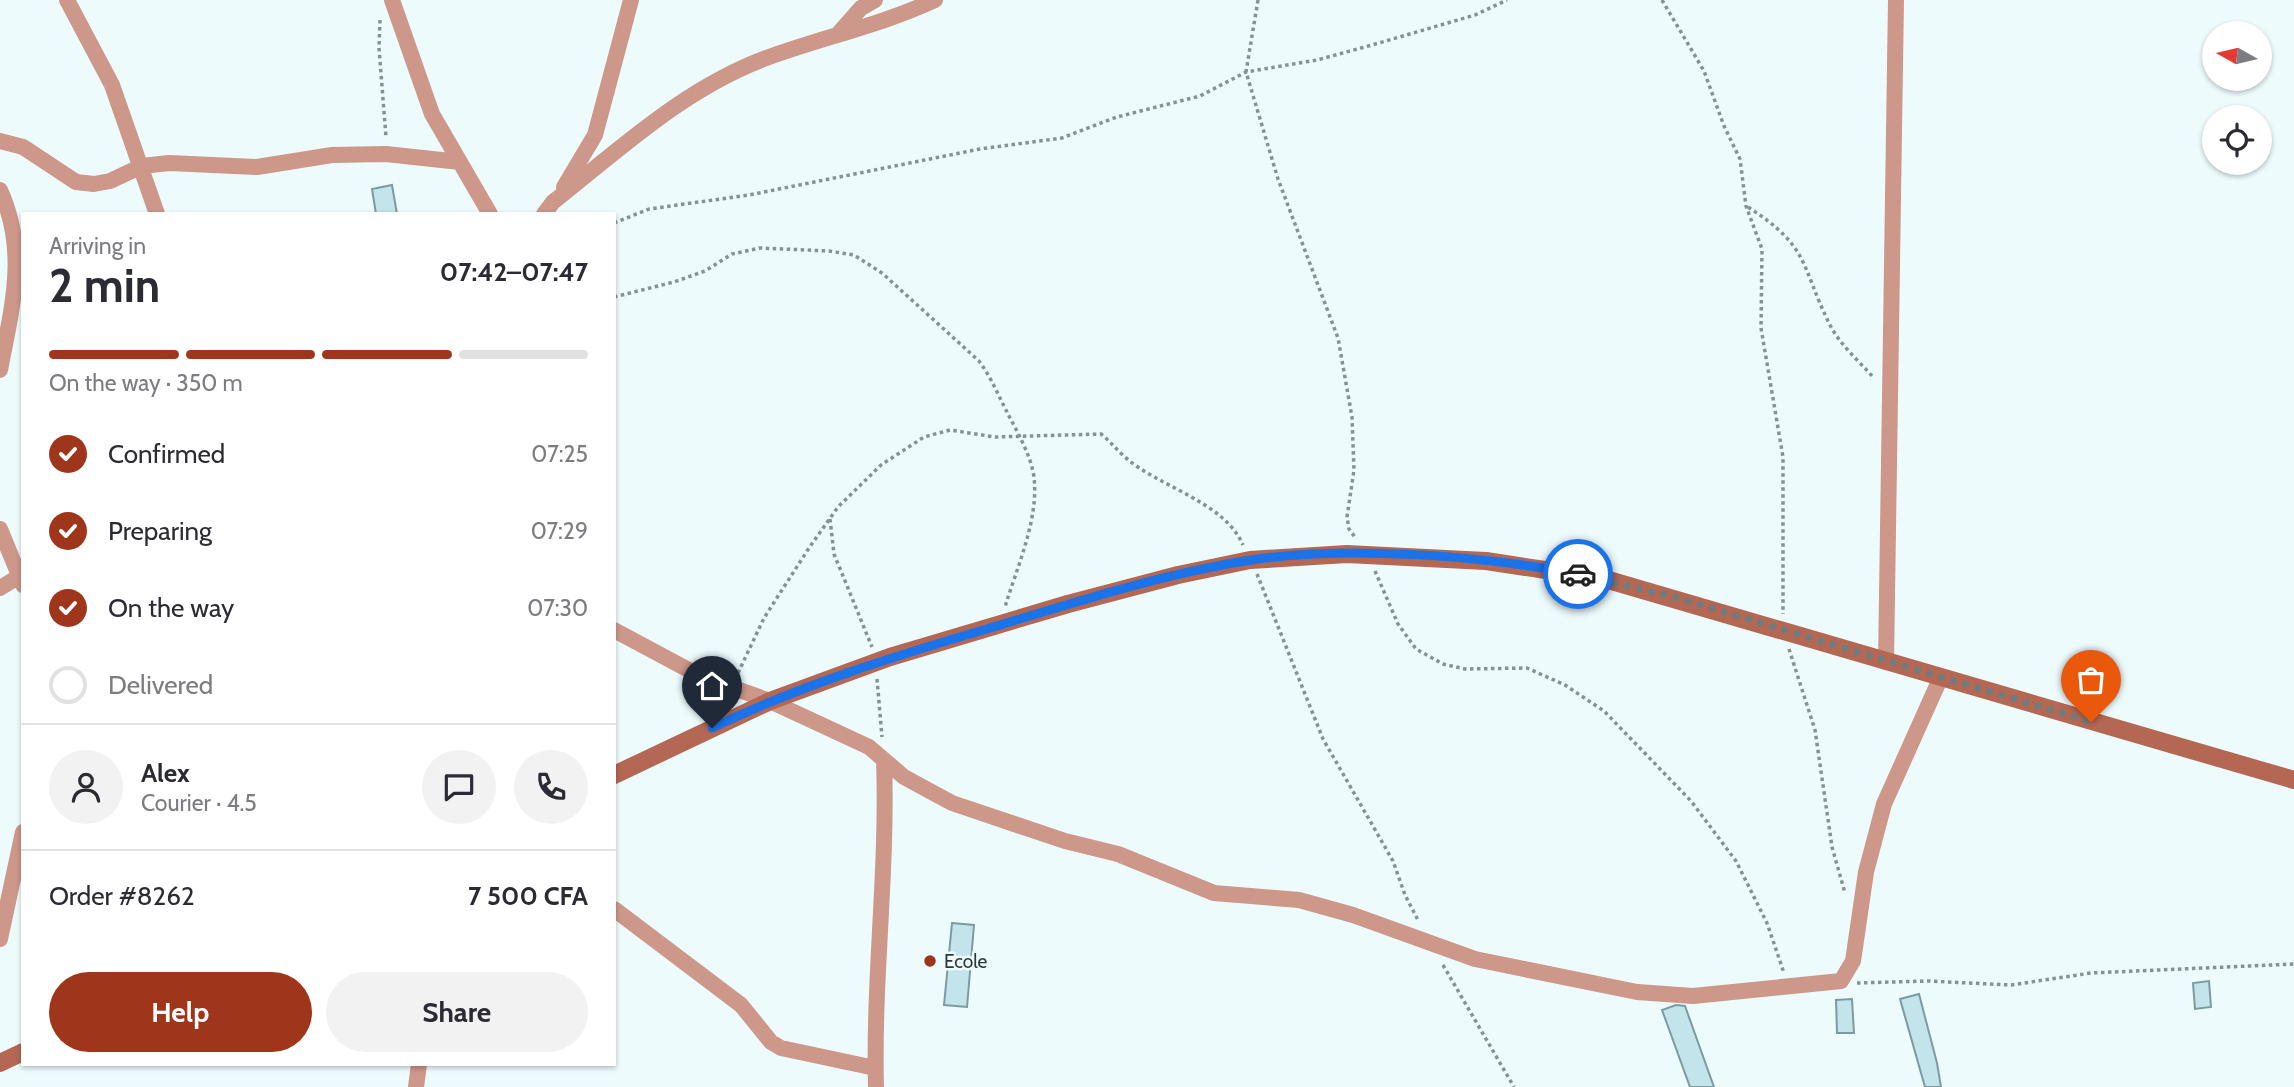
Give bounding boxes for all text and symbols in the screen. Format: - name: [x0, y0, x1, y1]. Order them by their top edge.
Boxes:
- north arrow: [2202, 21, 2272, 91]
- map controls: [2202, 21, 2272, 175]
- button: locate: [2202, 105, 2272, 175]
- text: Arriving in: [49, 232, 146, 260]
- text: 07:42–07:47: [440, 256, 588, 288]
- text: 2 min: [49, 258, 160, 314]
- text: On the way · 350 m: [49, 369, 243, 397]
- icon: check: [49, 435, 87, 473]
- text: Confirmed: [108, 438, 225, 470]
- text: 07:25: [531, 440, 588, 468]
- icon: check: [49, 512, 87, 550]
- text: Preparing: [108, 515, 212, 547]
- text: 07:29: [531, 517, 588, 545]
- courier: [1543, 539, 1613, 609]
- icon: car: [1559, 555, 1597, 593]
- icon: check: [49, 589, 87, 627]
- text: On the way: [108, 592, 234, 624]
- text: 07:30: [527, 594, 588, 622]
- pin: [2061, 650, 2121, 722]
- pin: [682, 656, 742, 728]
- icon: bag: [2072, 661, 2110, 699]
- icon: home: [693, 667, 731, 705]
- text: Delivered: [108, 669, 213, 701]
- button: person: [49, 750, 123, 824]
- button: chat: [422, 750, 496, 824]
- button: phone: [514, 750, 588, 824]
- text: Alex: [141, 757, 190, 789]
- text: Courier · 4.5: [141, 789, 257, 817]
- text: Order #8262: [49, 880, 195, 912]
- text: 7 500 CFA: [468, 880, 588, 912]
- place label: Ecole: [944, 950, 988, 973]
- marker: Ecole: [922, 953, 938, 969]
- button: Help: [49, 972, 312, 1052]
- button: Share: [326, 972, 588, 1052]

